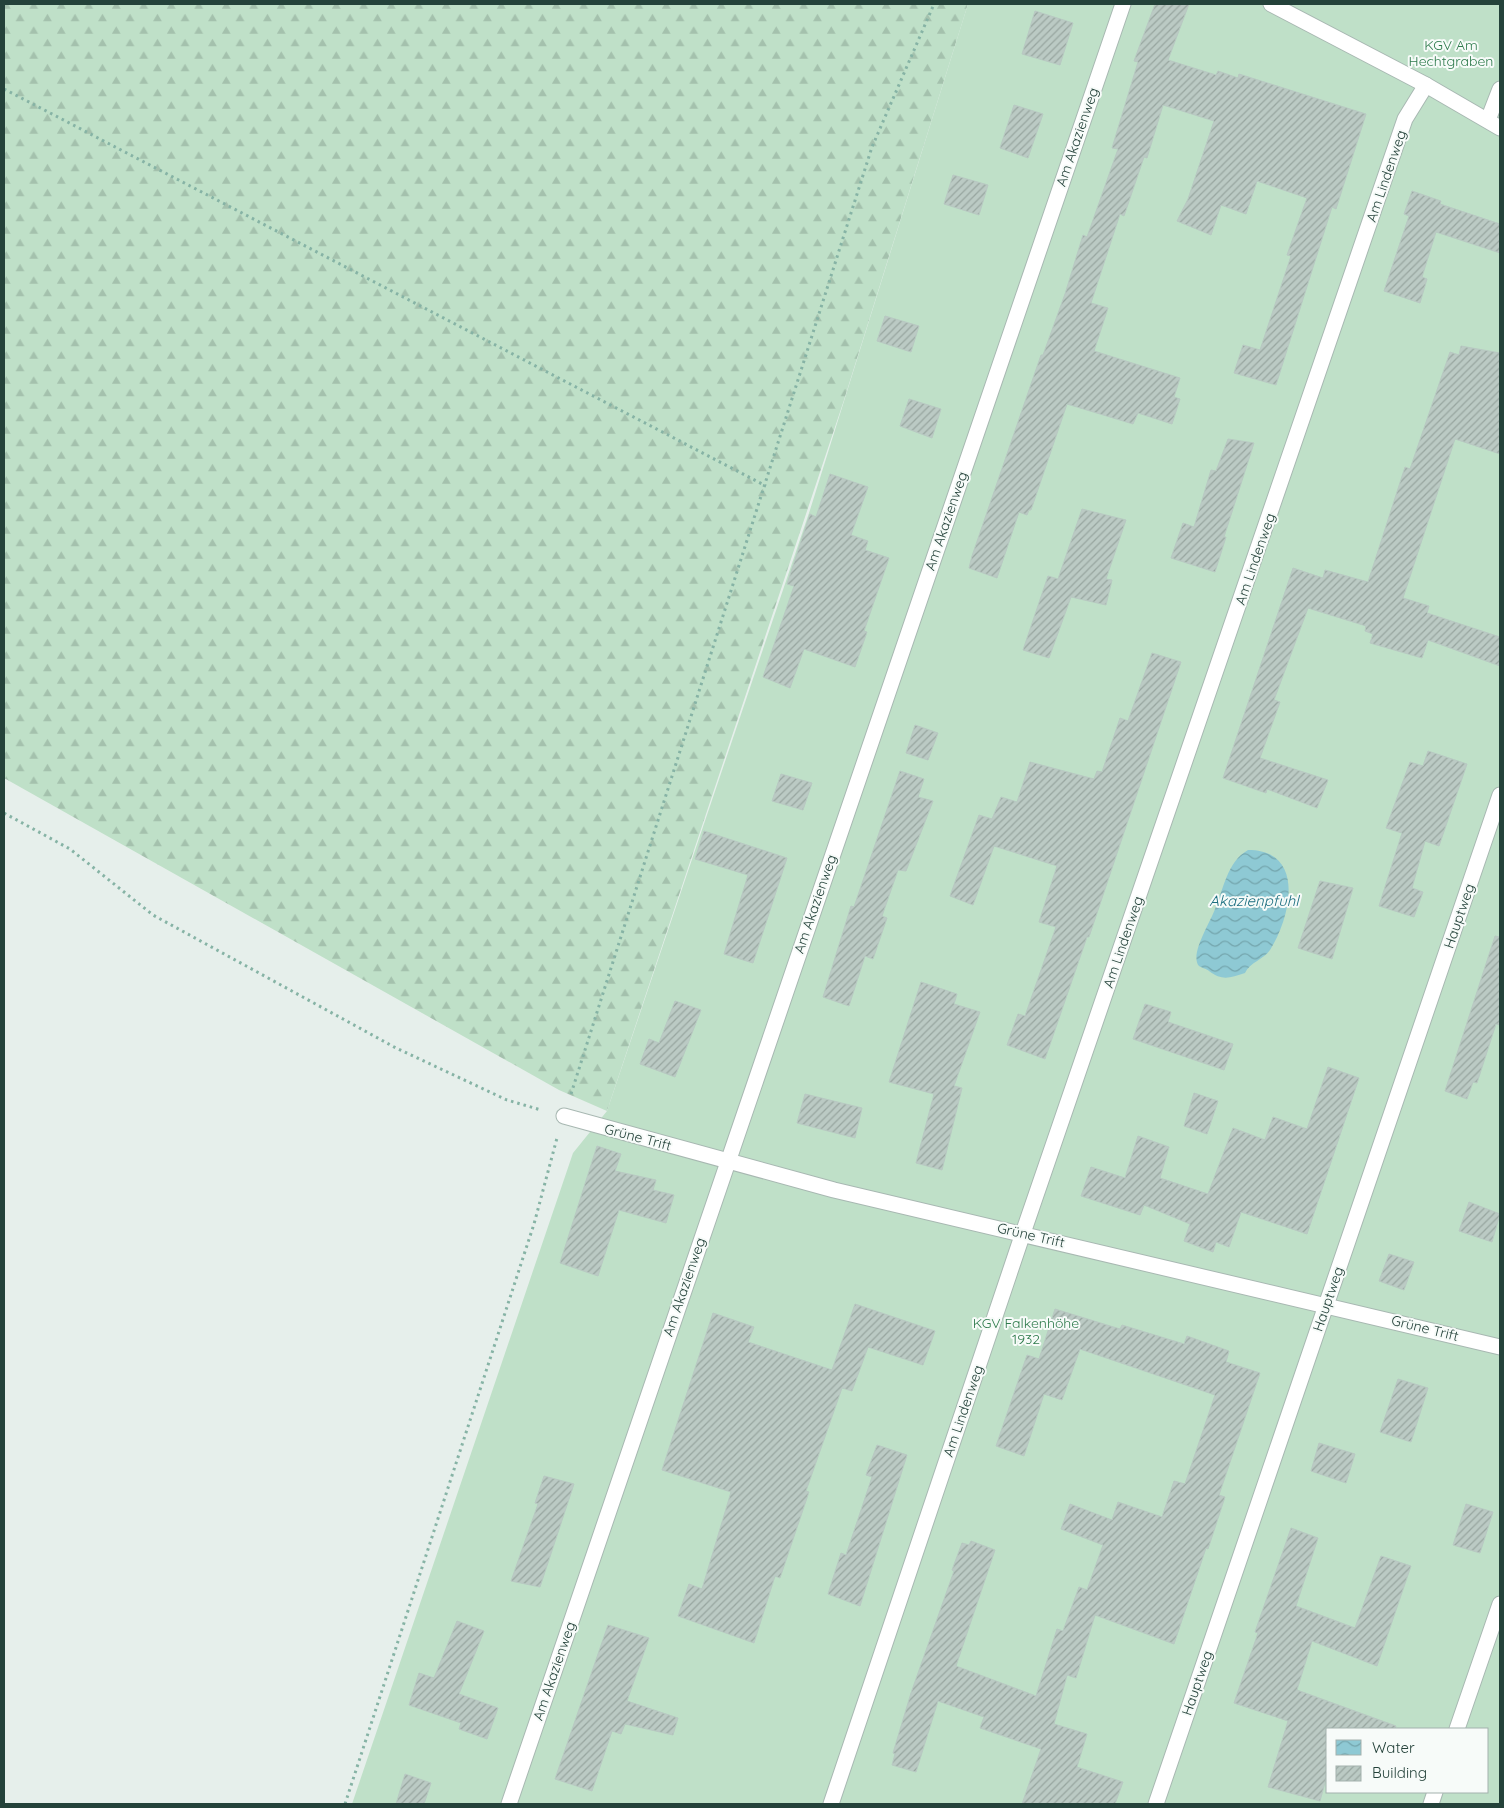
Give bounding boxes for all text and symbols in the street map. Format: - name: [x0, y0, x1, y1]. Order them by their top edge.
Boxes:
- park label: KGV Am Hechtgraben: [1409, 36, 1493, 70]
- street label: Am Akazienweg: [1052, 85, 1102, 189]
- street label: Am Lindenweg: [1362, 128, 1410, 224]
- street label: Am Akazienweg: [921, 469, 971, 573]
- street label: Am Lindenweg: [1231, 511, 1279, 607]
- street label: Am Akazienweg: [790, 852, 840, 956]
- street label: Hauptweg: [1440, 881, 1478, 951]
- water label: Akazienpfuhl: [1209, 891, 1300, 910]
- street label: Am Lindenweg: [1099, 894, 1147, 990]
- street label: Grüne Trift: [602, 1119, 674, 1155]
- street label: Grüne Trift: [995, 1218, 1067, 1252]
- street label: Am Akazienweg: [659, 1235, 709, 1339]
- street label: Hauptweg: [1309, 1264, 1347, 1334]
- street label: Grüne Trift: [1389, 1311, 1461, 1345]
- park label: KGV Falkenhöhe 1932: [973, 1314, 1079, 1348]
- street label: Am Lindenweg: [939, 1363, 987, 1459]
- street label: Am Akazienweg: [529, 1619, 579, 1723]
- street label: Hauptweg: [1178, 1648, 1216, 1718]
- legend: [1326, 1728, 1489, 1793]
- text: Water: [1372, 1738, 1415, 1757]
- text: Building: [1372, 1763, 1427, 1782]

